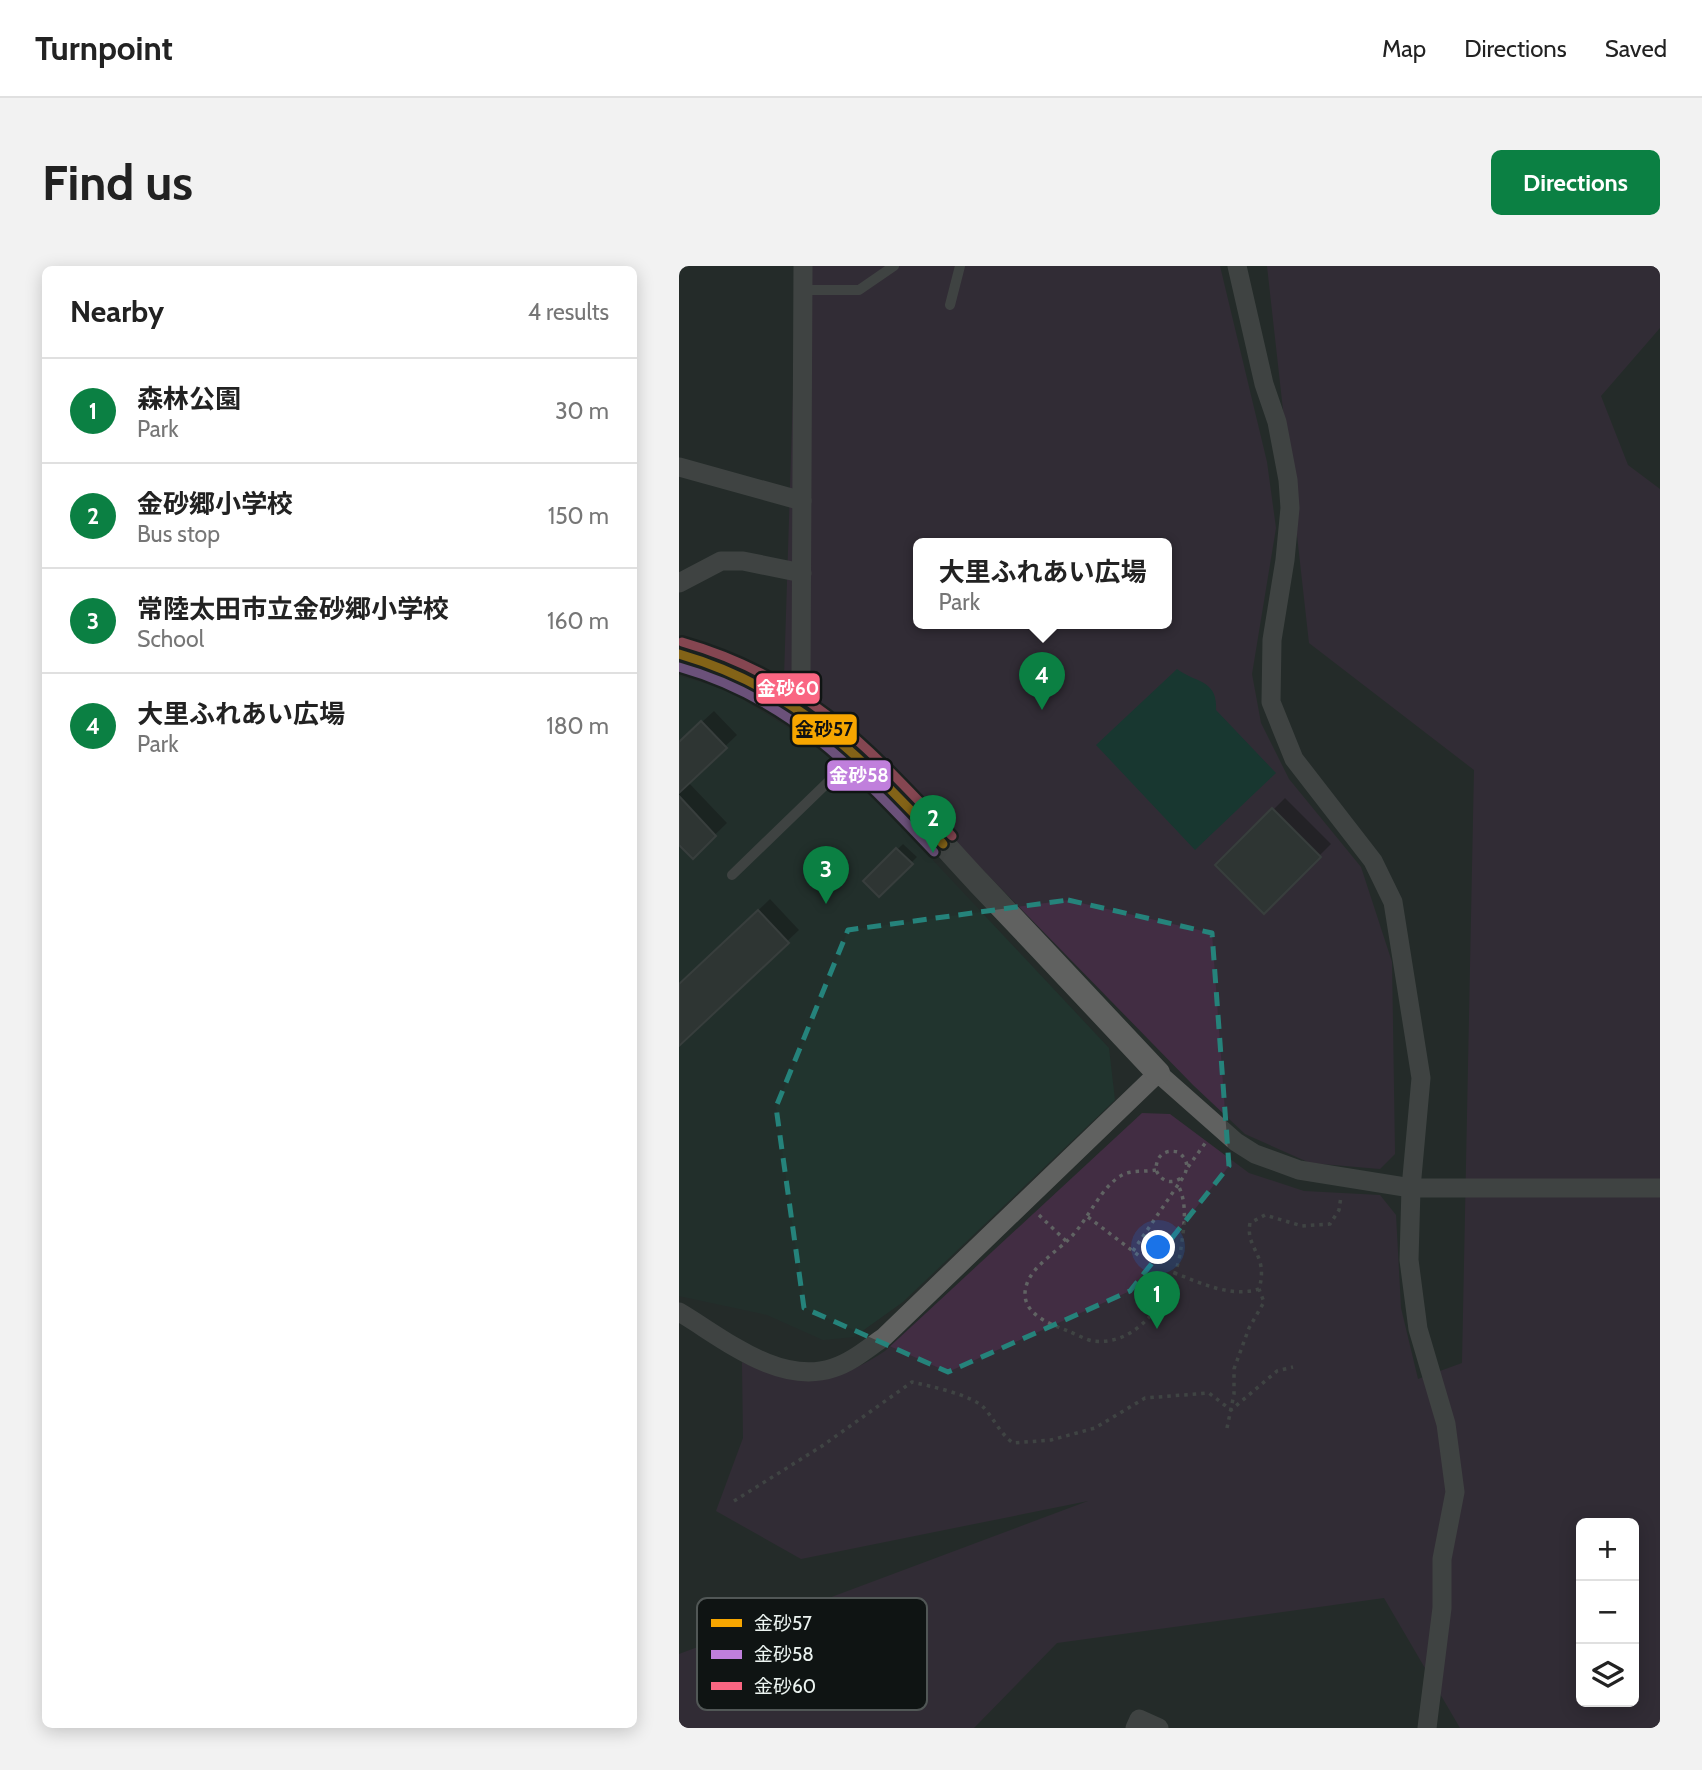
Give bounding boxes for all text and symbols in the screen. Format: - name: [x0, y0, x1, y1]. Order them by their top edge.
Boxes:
- text: Turnpoint: [35, 28, 173, 68]
- text: Map: [1382, 34, 1426, 63]
- text: Directions: [1464, 34, 1567, 63]
- text: Saved: [1605, 34, 1667, 63]
- button: Directions: [1491, 150, 1660, 215]
- text: Find us: [42, 153, 193, 212]
- text: Nearby: [70, 293, 164, 330]
- text: 4 results: [528, 298, 609, 326]
- text: 森林公園: [137, 383, 241, 415]
- text: 1: [89, 397, 97, 425]
- text: 30 m: [555, 397, 609, 425]
- text: Park: [137, 415, 178, 443]
- text: 金砂郷小学校: [137, 488, 293, 520]
- text: 2: [87, 502, 99, 530]
- text: 150 m: [548, 502, 609, 530]
- text: Bus stop: [137, 520, 220, 548]
- popup: [913, 538, 1172, 629]
- text: 大里ふれあい広場: [938, 556, 1147, 588]
- text: Park: [938, 588, 980, 616]
- text: 常陸太田市立金砂郷小学校: [137, 593, 449, 625]
- text: 3: [87, 607, 99, 635]
- text: 160 m: [547, 607, 609, 635]
- text: School: [137, 625, 204, 653]
- pin: 4: [1019, 652, 1065, 710]
- line badge: 金砂60: [755, 672, 821, 705]
- text: 金砂60: [757, 677, 819, 700]
- text: 大里ふれあい広場: [137, 698, 345, 730]
- text: 4: [86, 712, 100, 740]
- text: 180 m: [546, 712, 609, 740]
- line badge: 金砂57: [791, 713, 858, 746]
- text: 金砂57: [795, 718, 853, 741]
- text: Park: [137, 730, 178, 758]
- line badge: 金砂58: [826, 759, 892, 792]
- text: 金砂58: [829, 764, 889, 787]
- pin: 2: [910, 795, 956, 853]
- pin: 3: [803, 846, 849, 904]
- your location: [1141, 1230, 1175, 1264]
- pin: 1: [1134, 1271, 1180, 1329]
- map controls: [1576, 1518, 1639, 1707]
- button: +: [1576, 1518, 1639, 1581]
- button: −: [1576, 1581, 1639, 1644]
- legend: [697, 1598, 927, 1710]
- text: 金砂57: [754, 1612, 812, 1635]
- text: 金砂58: [754, 1643, 814, 1666]
- button: layers: [1576, 1644, 1639, 1707]
- text: 金砂60: [754, 1675, 816, 1698]

